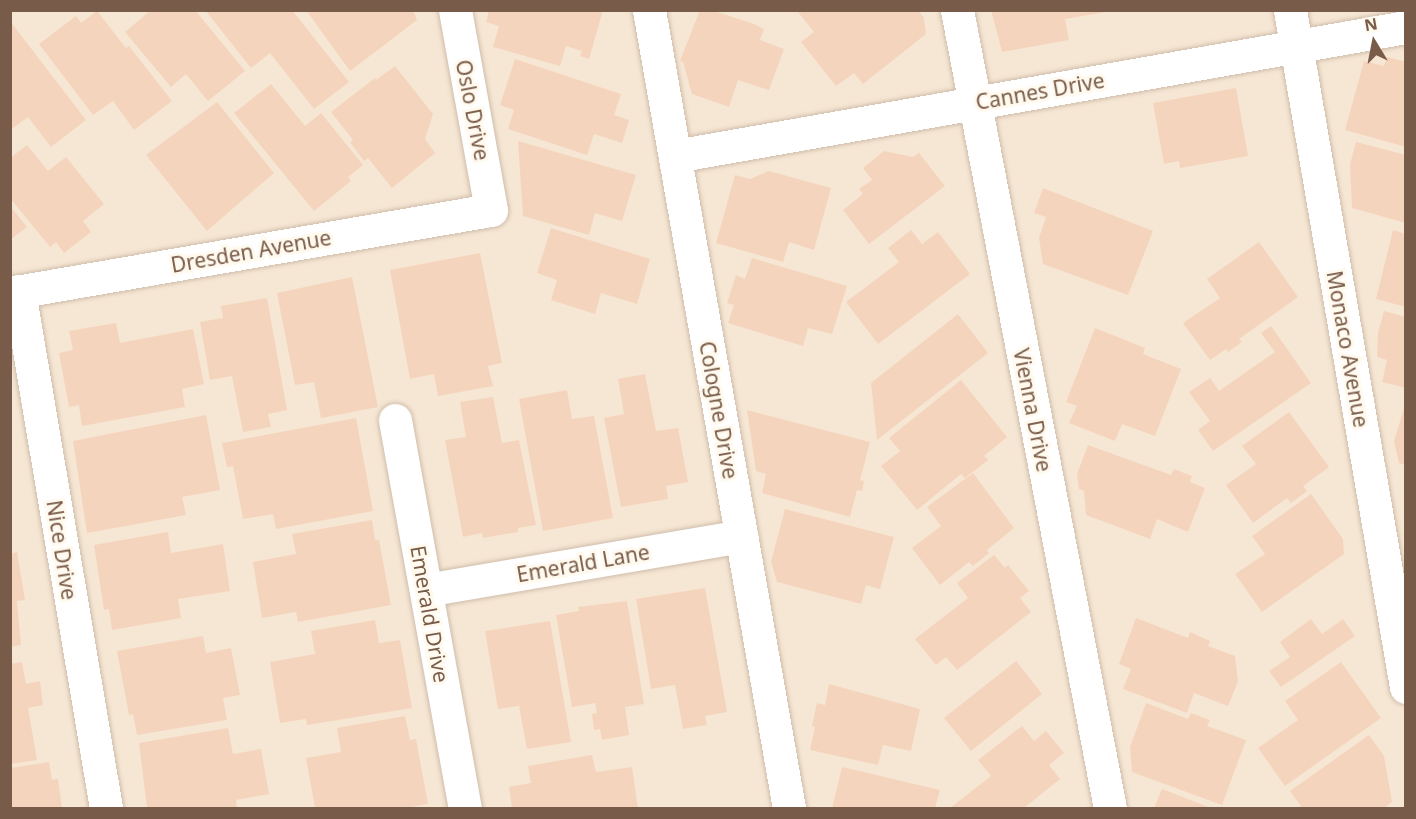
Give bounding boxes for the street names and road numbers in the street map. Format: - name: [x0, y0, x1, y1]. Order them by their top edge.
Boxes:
- street label: Oslo Drive: [451, 58, 495, 162]
- street label: Cannes Drive: [974, 67, 1106, 115]
- street label: Dresden Avenue: [169, 224, 333, 278]
- street label: Monaco Avenue: [1322, 269, 1374, 429]
- street label: Cologne Drive: [695, 339, 743, 481]
- street label: Vienna Drive: [1009, 346, 1057, 474]
- street label: Nice Drive: [42, 498, 82, 602]
- street label: Emerald Lane: [515, 539, 651, 587]
- street label: Emerald Drive: [406, 543, 454, 685]

